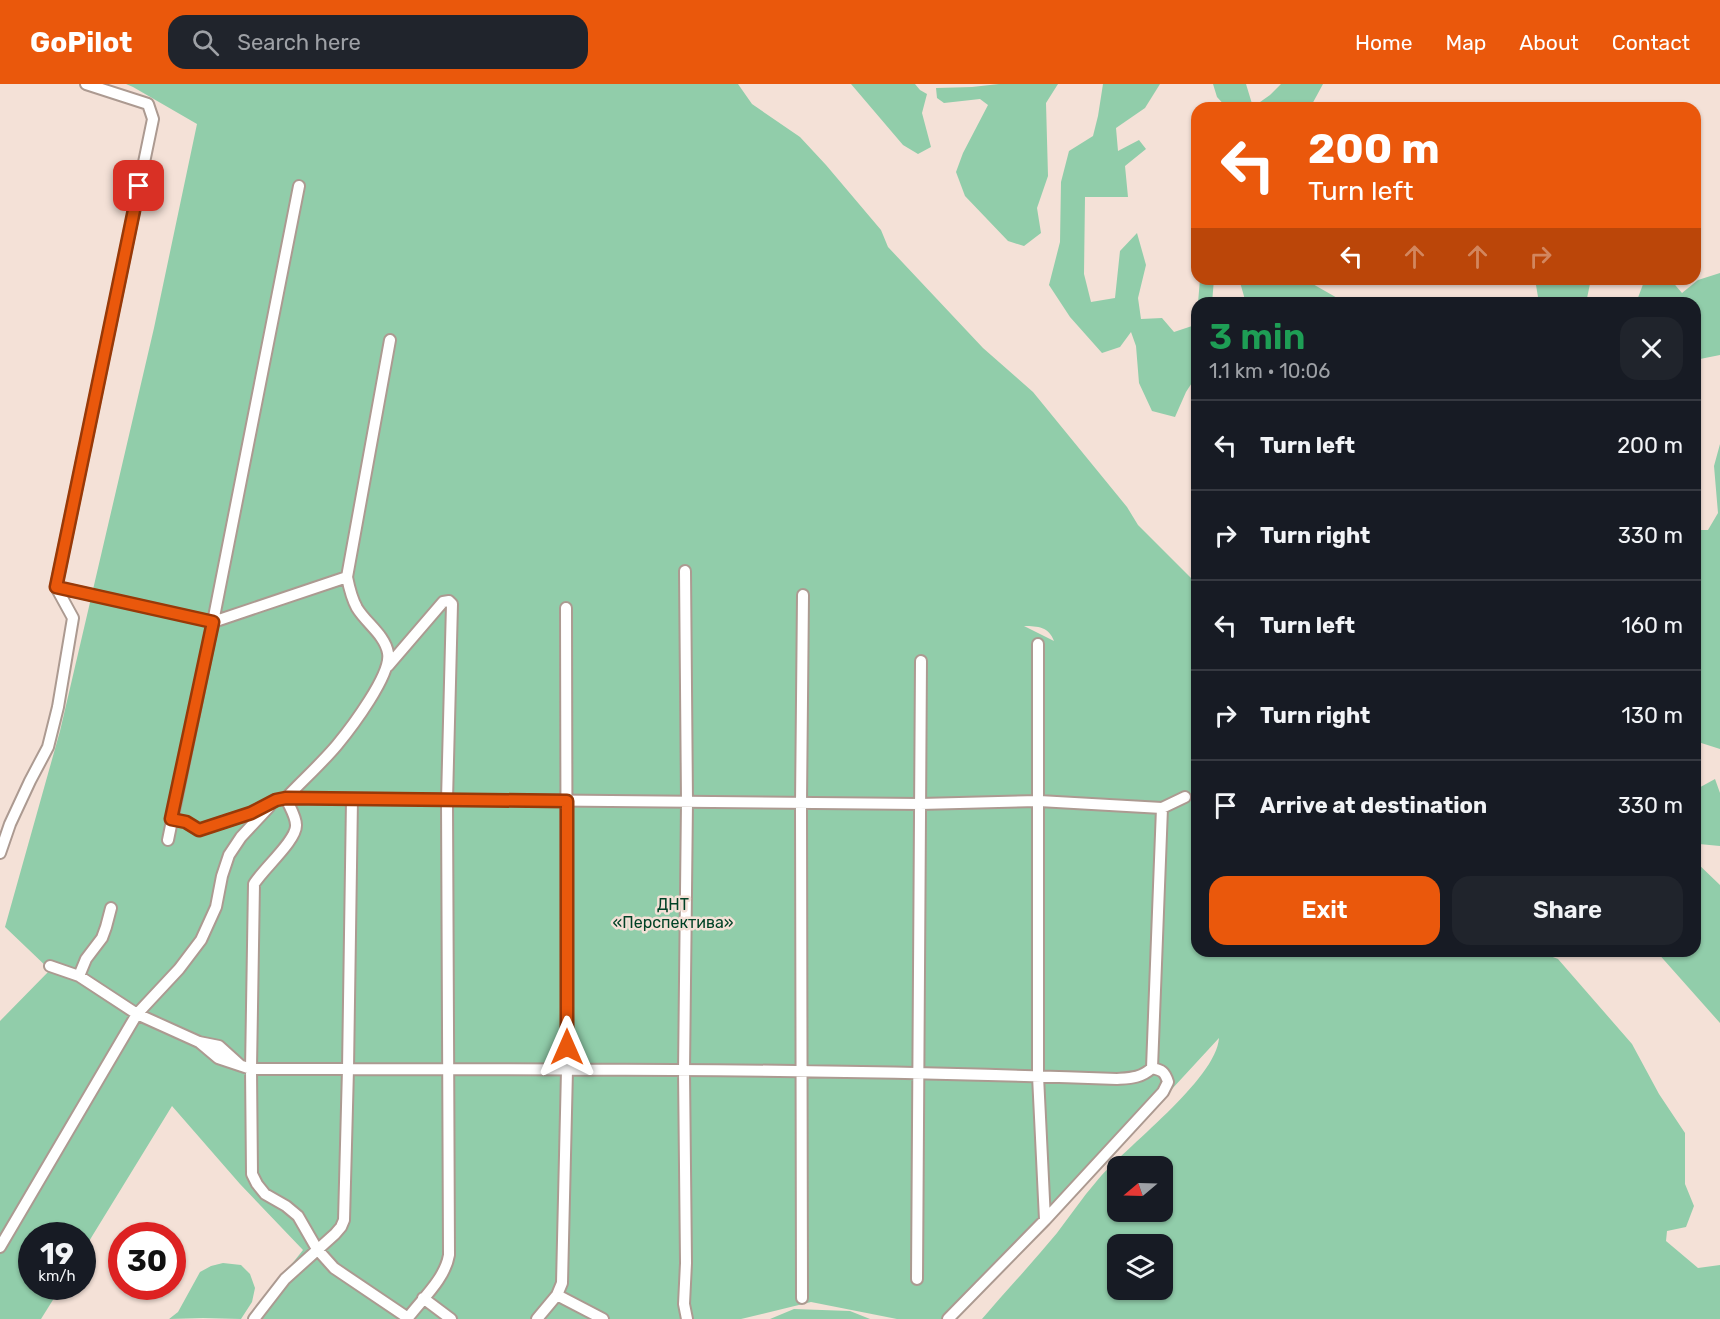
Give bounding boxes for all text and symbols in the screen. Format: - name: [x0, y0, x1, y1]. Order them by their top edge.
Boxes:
- search box: [168, 15, 588, 69]
- text: GoPilot: [30, 26, 132, 59]
- icon: search: [189, 26, 222, 59]
- text: Search here: [237, 29, 361, 56]
- text: Home: [1355, 30, 1412, 55]
- text: Map: [1445, 30, 1486, 55]
- text: About: [1519, 30, 1579, 55]
- text: Contact: [1612, 30, 1690, 55]
- text: 200 m: [1308, 124, 1440, 174]
- icon: left: [1209, 126, 1287, 204]
- pin: [113, 160, 164, 211]
- icon: arrive: [122, 169, 155, 202]
- text: Turn left: [1308, 175, 1413, 207]
- icon: left: [1335, 240, 1368, 273]
- icon: ahead: [1398, 240, 1431, 273]
- icon: ahead: [1461, 240, 1494, 273]
- icon: right: [1524, 240, 1557, 273]
- text: 3 min: [1209, 315, 1306, 358]
- button: close: [1620, 317, 1683, 380]
- text: 1.1 km · 10:06: [1209, 359, 1330, 383]
- icon: left: [1209, 429, 1242, 462]
- text: Turn left: [1260, 432, 1355, 459]
- text: 200 m: [1617, 432, 1683, 459]
- icon: right: [1209, 519, 1242, 552]
- text: Turn right: [1260, 522, 1370, 549]
- text: 330 m: [1618, 522, 1683, 549]
- icon: left: [1209, 609, 1242, 642]
- text: Turn left: [1260, 612, 1355, 639]
- text: 160 m: [1621, 612, 1683, 639]
- icon: right: [1209, 699, 1242, 732]
- text: Turn right: [1260, 702, 1370, 729]
- text: 130 m: [1621, 702, 1683, 729]
- icon: arrive: [1209, 789, 1242, 822]
- text: Arrive at destination: [1260, 792, 1487, 819]
- text: 330 m: [1618, 792, 1683, 819]
- button: Exit: [1209, 876, 1440, 945]
- button: Share: [1452, 876, 1683, 945]
- park label: ДНТ «Перспектива»: [613, 895, 734, 932]
- position arrow: [535, 1015, 599, 1079]
- north arrow: [1107, 1156, 1173, 1222]
- map controls: [1107, 1156, 1173, 1300]
- speed limit sign: 30: [108, 1222, 186, 1300]
- button: layers: [1107, 1234, 1173, 1300]
- text: 19: [40, 1236, 74, 1272]
- text: km/h: [38, 1267, 76, 1285]

